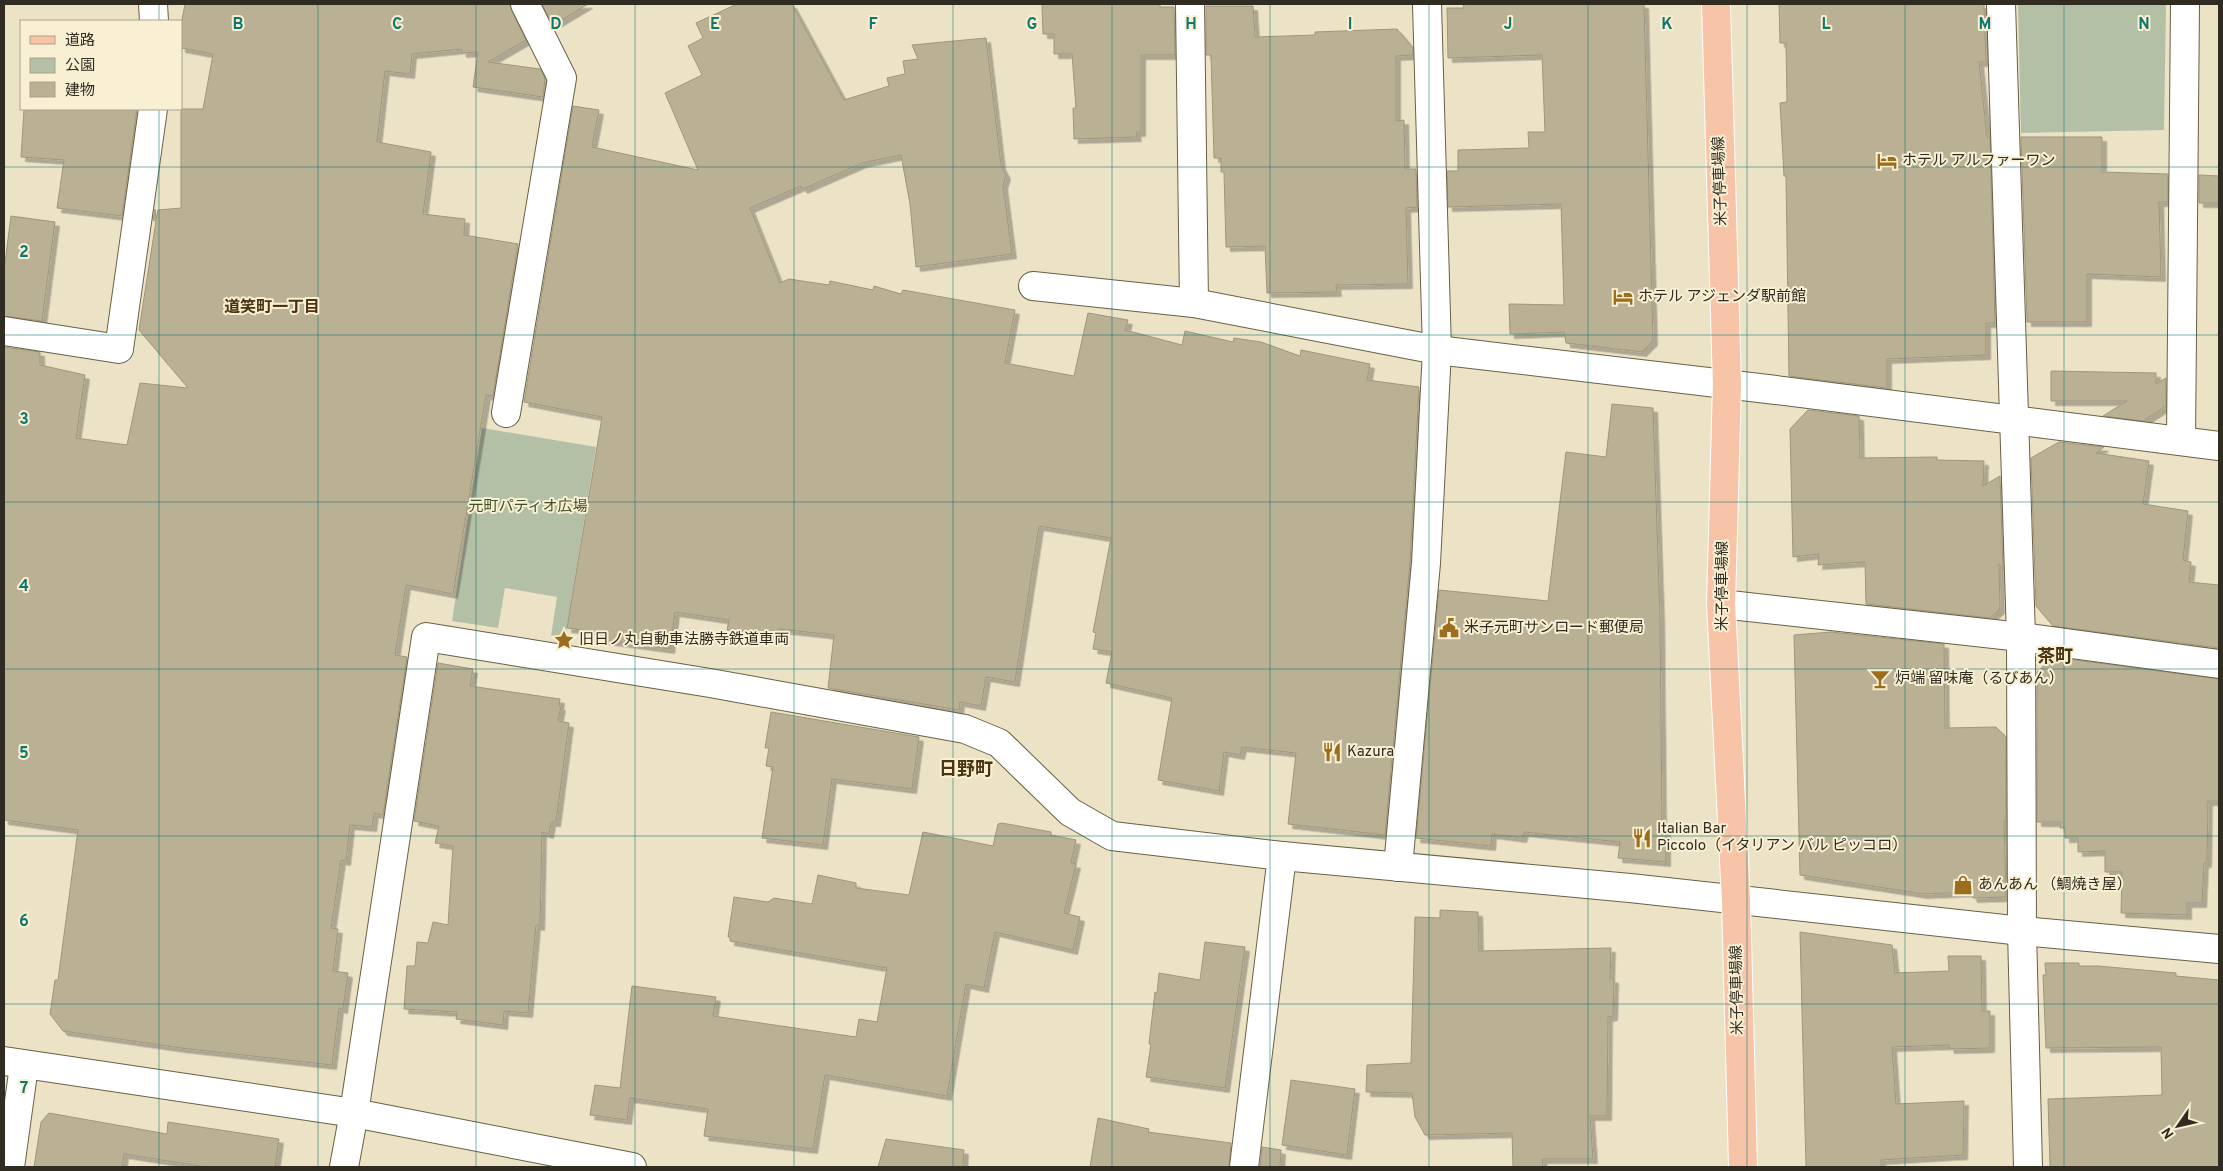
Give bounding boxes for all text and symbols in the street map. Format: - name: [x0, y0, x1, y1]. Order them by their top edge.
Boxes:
- text: B: [232, 15, 244, 35]
- text: C: [392, 15, 402, 35]
- text: D: [550, 15, 562, 35]
- text: E: [710, 15, 720, 35]
- text: F: [868, 15, 878, 35]
- text: G: [1027, 15, 1037, 35]
- text: H: [1185, 15, 1197, 35]
- text: I: [1348, 15, 1352, 35]
- text: J: [1504, 15, 1512, 35]
- text: K: [1661, 15, 1673, 35]
- text: L: [1821, 15, 1831, 35]
- text: M: [1979, 15, 1991, 35]
- text: N: [2138, 15, 2150, 35]
- legend: [20, 20, 182, 110]
- text: 道路: [65, 32, 95, 51]
- text: 公園: [65, 57, 95, 76]
- text: 建物: [65, 82, 95, 101]
- street label: 米子停車場線: [1710, 136, 1732, 226]
- hotel icon: ホテル アルファーワン: [1876, 150, 1898, 172]
- place label: ホテル アルファーワン: [1902, 152, 2055, 171]
- text: 2: [19, 243, 29, 263]
- hotel icon: ホテル アジェンダ駅前館: [1612, 286, 1634, 308]
- place label: ホテル アジェンダ駅前館: [1638, 288, 1806, 307]
- district label: 道笑町一丁目: [224, 298, 320, 318]
- text: 3: [19, 410, 29, 430]
- park label: 元町パティオ広場: [468, 498, 588, 517]
- street label: 米子停車場線: [1714, 541, 1733, 631]
- text: 4: [19, 577, 29, 597]
- public building icon: 米子元町サンロード郵便局: [1438, 617, 1460, 639]
- place label: 米子元町サンロード郵便局: [1464, 619, 1644, 638]
- place icon: 旧日ノ丸自動車法勝寺鉄道車両: [553, 629, 575, 651]
- place label: 旧日ノ丸自動車法勝寺鉄道車両: [579, 631, 789, 650]
- district label: 茶町: [2037, 646, 2073, 669]
- bar icon: 炉端 留味庵（るびあん）: [1869, 668, 1891, 690]
- place label: 炉端 留味庵（るびあん）: [1895, 670, 2064, 689]
- restaurant icon: Kazura: [1321, 741, 1343, 763]
- place label: Kazura: [1347, 743, 1394, 762]
- text: 5: [19, 744, 29, 764]
- district label: 日野町: [939, 759, 993, 782]
- place label: Italian Bar Piccolo（イタリアン バル ピッコロ）: [1657, 820, 1907, 856]
- restaurant icon: Italian Bar Piccolo（イタリアン バル ピッコロ）: [1631, 827, 1653, 849]
- shop icon: あんあん （鯛焼き屋）: [1952, 874, 1974, 896]
- place label: あんあん （鯛焼き屋）: [1978, 876, 2132, 895]
- text: 6: [19, 912, 29, 932]
- street label: 米子停車場線: [1728, 945, 1748, 1035]
- text: 7: [20, 1079, 28, 1099]
- north arrow: [2153, 1101, 2203, 1151]
- text: N: [2159, 1124, 2178, 1141]

